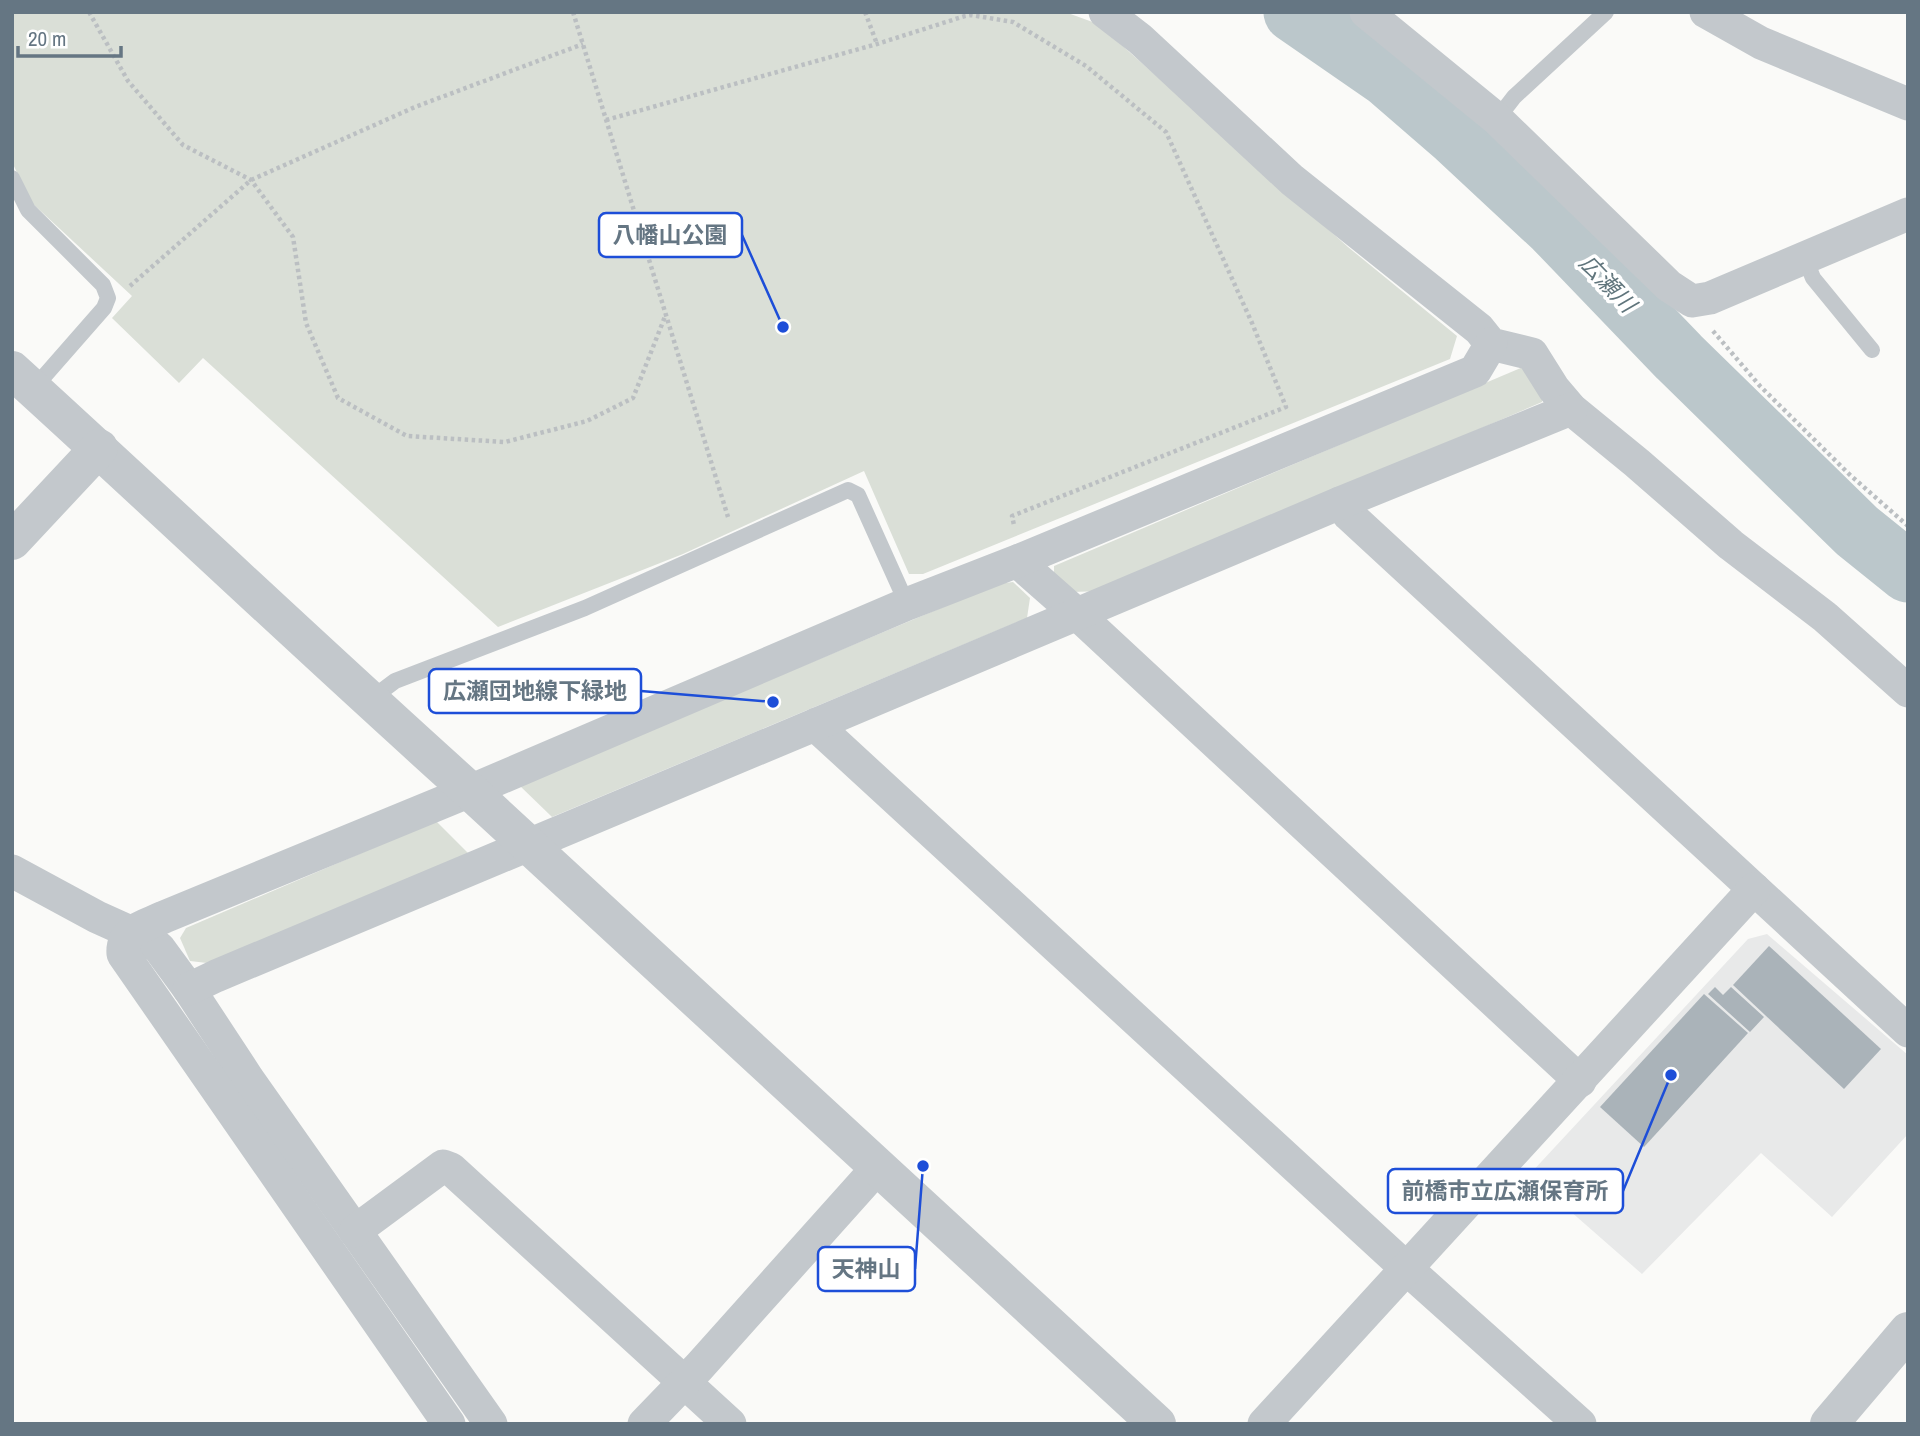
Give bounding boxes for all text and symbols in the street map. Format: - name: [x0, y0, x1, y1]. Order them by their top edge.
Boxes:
- scale bar: [18, 14, 121, 58]
- text: 20 m: [28, 24, 66, 53]
- callout: 八幡山公園: [599, 213, 742, 257]
- text: 八幡山公園: [613, 219, 728, 250]
- water label: 広瀬川: [1573, 247, 1645, 321]
- callout: 広瀬団地線下緑地: [429, 669, 641, 713]
- text: 広瀬団地線下緑地: [443, 675, 627, 706]
- callout: 前橋市立広瀬保育所: [1388, 1169, 1623, 1213]
- text: 前橋市立広瀬保育所: [1402, 1175, 1609, 1206]
- callout: 天神山: [818, 1247, 915, 1291]
- text: 天神山: [832, 1253, 901, 1284]

